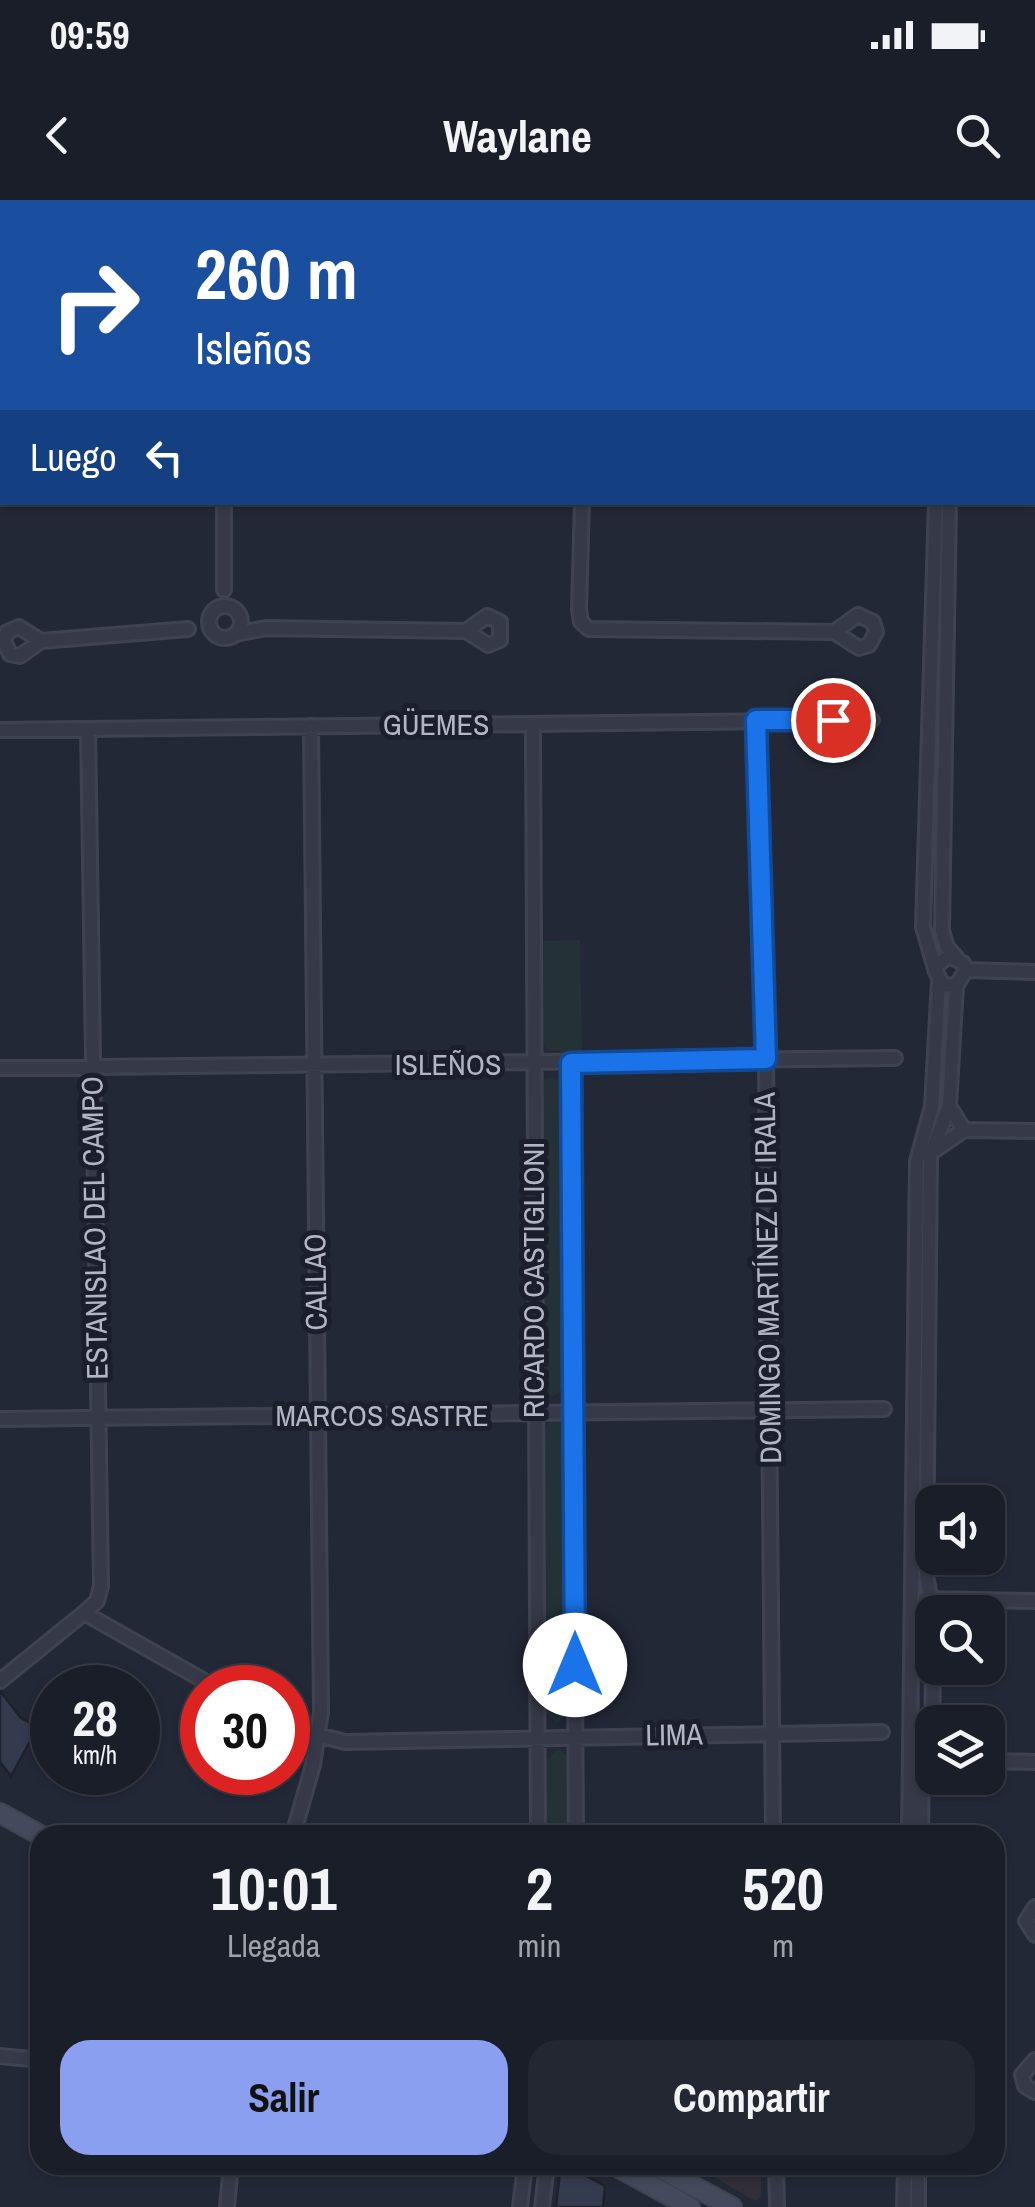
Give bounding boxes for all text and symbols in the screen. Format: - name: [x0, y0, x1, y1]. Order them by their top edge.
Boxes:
- text: 09:59: [50, 10, 130, 61]
- text: Waylane: [443, 105, 592, 166]
- icon: back: [30, 108, 85, 163]
- icon: search: [950, 108, 1005, 163]
- text: 260 m: [195, 227, 358, 321]
- icon: right: [30, 240, 160, 370]
- text: Isleños: [195, 317, 312, 378]
- icon: left: [137, 430, 192, 485]
- text: Luego: [30, 432, 117, 483]
- pin: [791, 678, 876, 763]
- icon: arrive: [806, 693, 861, 748]
- street label: GÜEMES: [383, 704, 489, 744]
- street label: ISLEÑOS: [395, 1044, 501, 1084]
- street label: ESTANISLAO DEL CAMPO: [71, 1076, 117, 1380]
- street label: DOMINGO MARTÍNEZ DE IRALA: [744, 1091, 790, 1464]
- street label: RICARDO CASTIGLIONI: [513, 1142, 553, 1418]
- street label: CALLAO: [294, 1233, 336, 1331]
- street label: MARCOS SASTRE: [275, 1395, 489, 1435]
- map controls: [915, 1485, 1005, 1795]
- button: sound: [915, 1485, 1005, 1575]
- button: search: [915, 1595, 1005, 1685]
- position arrow: [523, 1613, 627, 1717]
- speed limit sign: 30: [180, 1665, 310, 1795]
- text: 28: [72, 1684, 118, 1752]
- button: layers: [915, 1705, 1005, 1795]
- street label: LIMA: [645, 1713, 704, 1754]
- text: km/h: [73, 1738, 117, 1772]
- text: 10:01: [211, 1848, 337, 1929]
- text: 2: [526, 1848, 553, 1929]
- text: 520: [742, 1848, 824, 1929]
- text: Llegada: [227, 1924, 320, 1967]
- text: min: [517, 1924, 561, 1967]
- text: m: [772, 1924, 794, 1967]
- button: Salir: [60, 2040, 508, 2155]
- button: Compartir: [528, 2040, 975, 2155]

